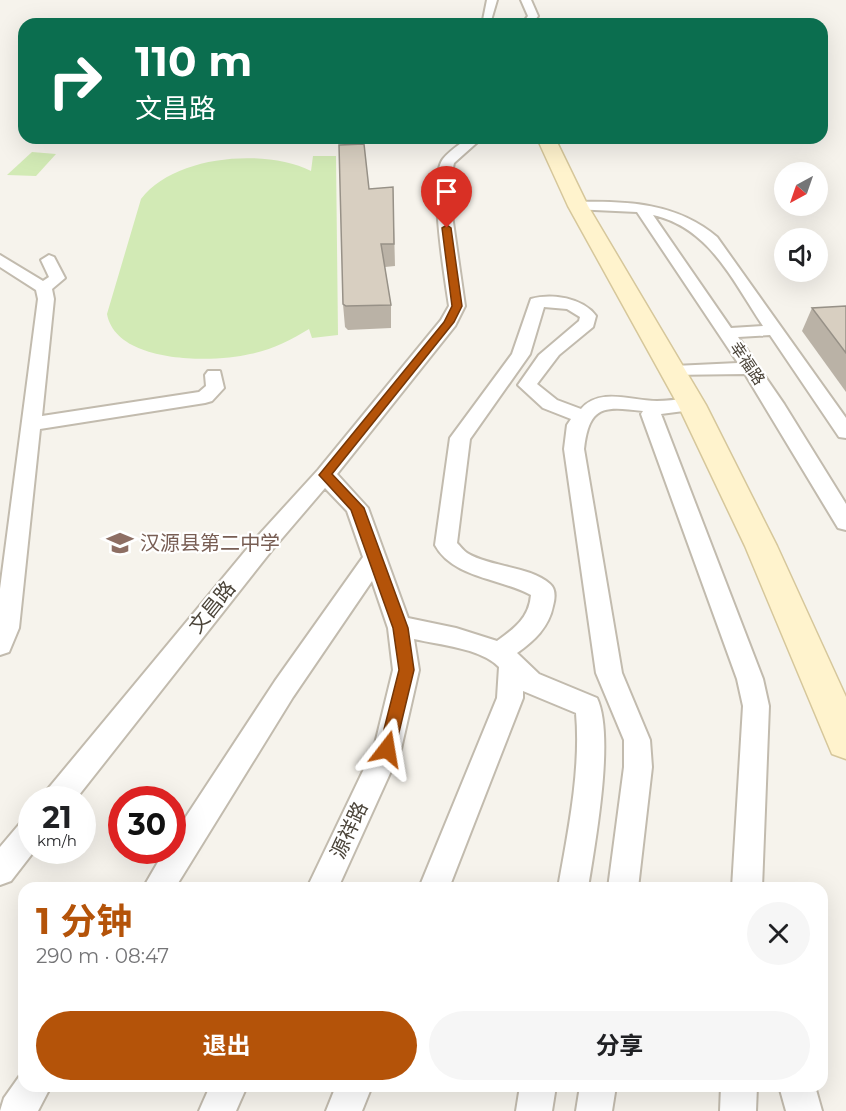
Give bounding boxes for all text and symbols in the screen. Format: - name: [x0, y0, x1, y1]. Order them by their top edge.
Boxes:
- text: 110 m: [135, 35, 252, 87]
- icon: right: [36, 42, 114, 120]
- text: 文昌路: [135, 92, 216, 125]
- north arrow: [774, 162, 828, 216]
- map controls: [774, 162, 828, 282]
- pin: [421, 166, 472, 228]
- icon: arrive: [430, 175, 463, 208]
- button: sound: [774, 228, 828, 282]
- street label: 幸福路: [726, 338, 769, 388]
- school or university icon: 汉源县第二中学: [105, 528, 135, 558]
- place label: 汉源县第二中学: [140, 531, 280, 555]
- street label: 文昌路: [184, 576, 240, 638]
- position arrow: [355, 717, 419, 781]
- speed limit sign: 30: [108, 786, 186, 864]
- street label: 源祥路: [325, 798, 373, 862]
- text: 21: [42, 799, 72, 836]
- text: km/h: [37, 831, 77, 850]
- text: 1 分钟: [36, 899, 132, 943]
- button: close: [747, 902, 810, 965]
- text: 290 m · 08:47: [36, 944, 169, 968]
- button: 退出: [36, 1011, 417, 1080]
- button: 分享: [429, 1011, 810, 1080]

